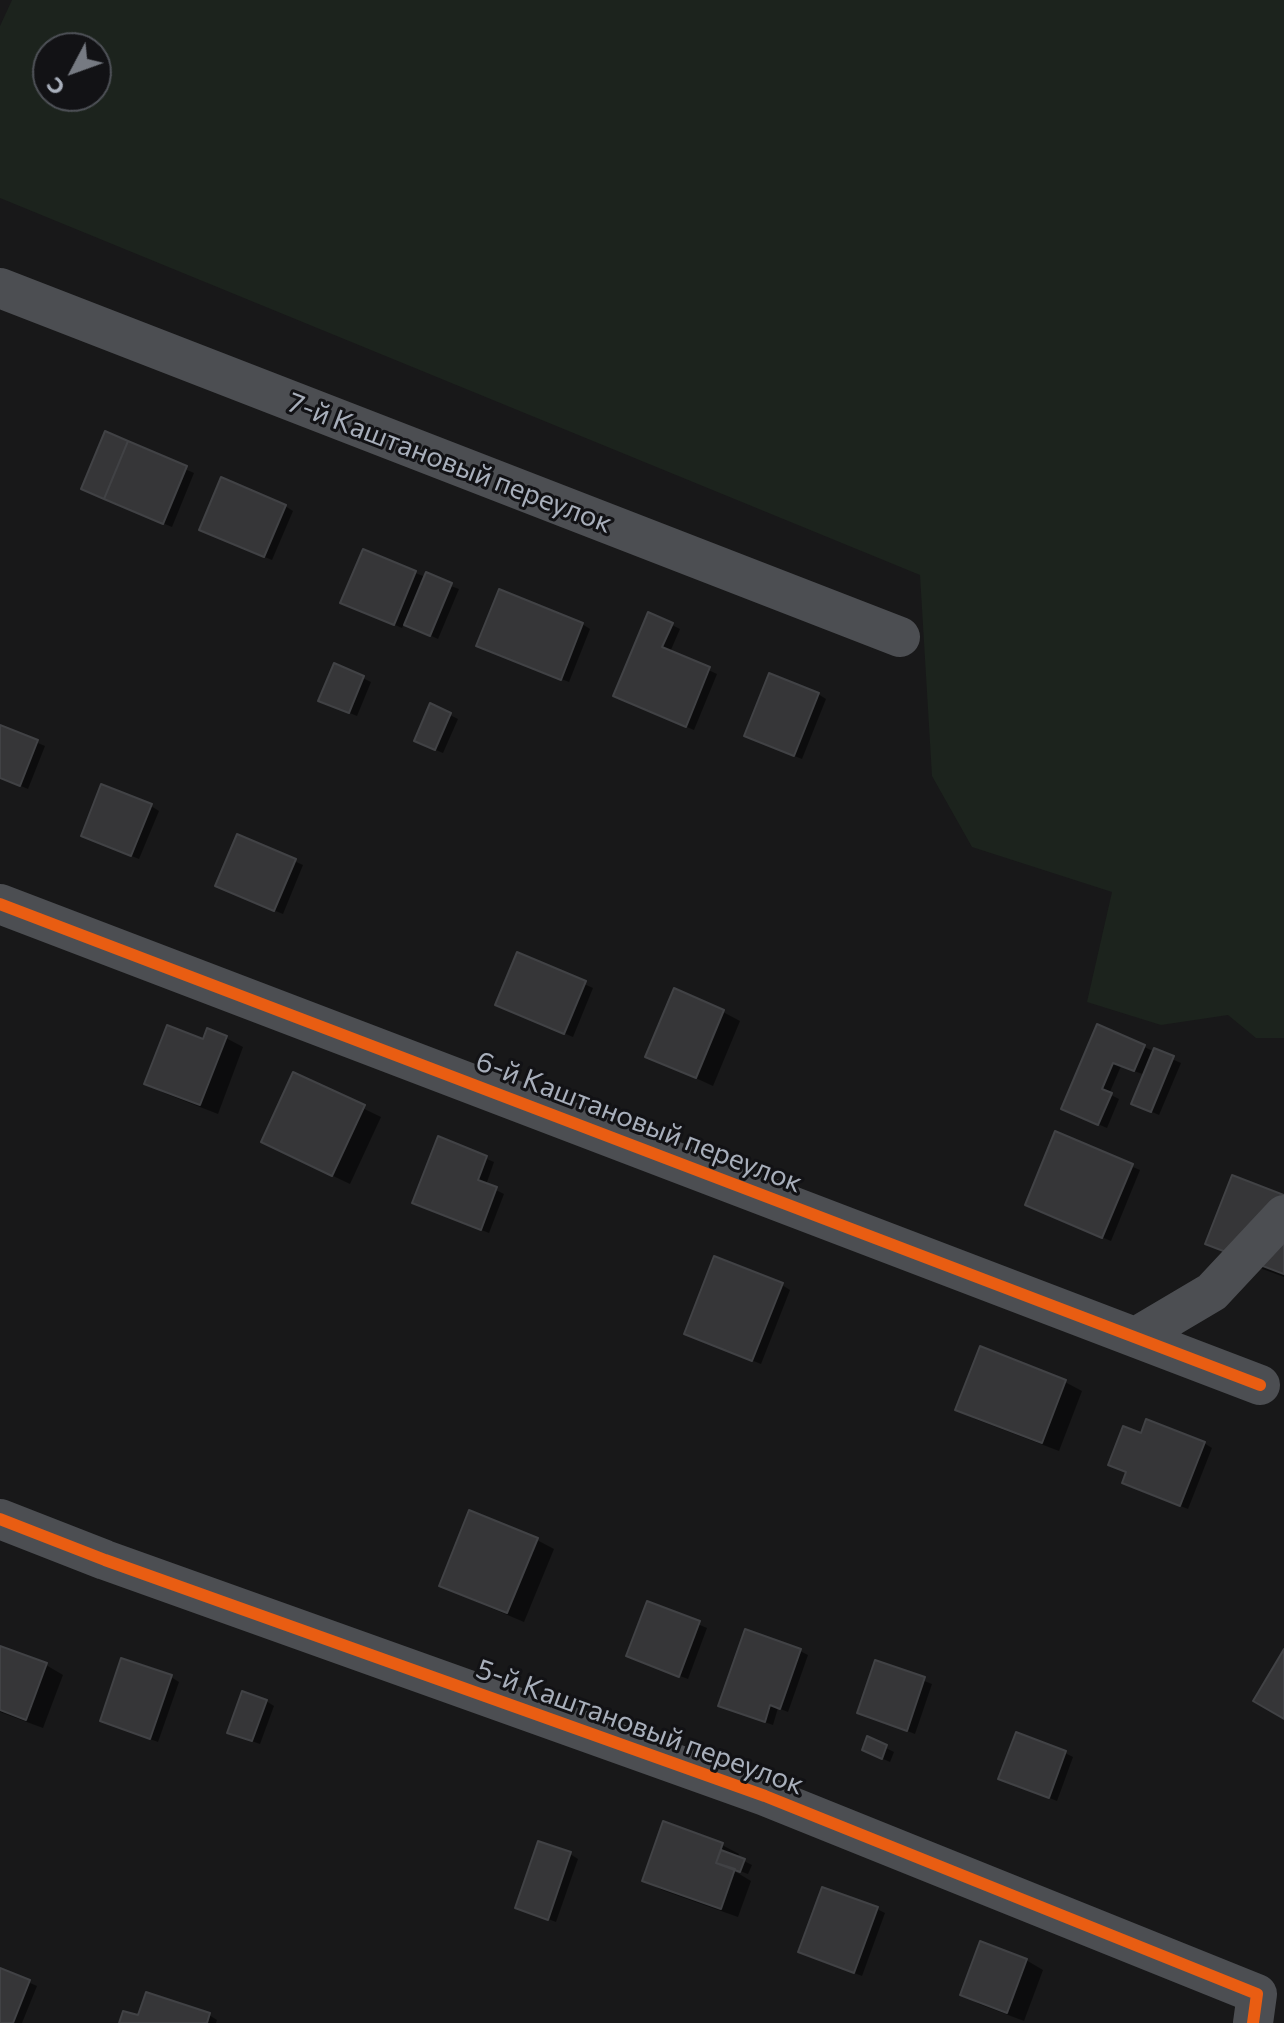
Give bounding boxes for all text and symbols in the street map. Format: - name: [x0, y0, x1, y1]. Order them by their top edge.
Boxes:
- north arrow: [32, 32, 112, 112]
- text: С: [40, 72, 70, 101]
- street label: 7-й Каштановый переулок: [283, 386, 617, 540]
- street label: 6-й Каштановый переулок: [471, 1044, 807, 1200]
- street label: 5-й Каштановый переулок: [472, 1652, 808, 1802]

